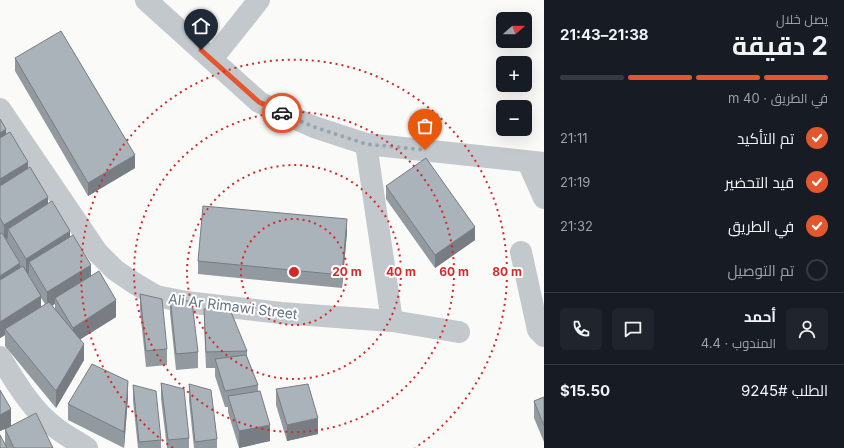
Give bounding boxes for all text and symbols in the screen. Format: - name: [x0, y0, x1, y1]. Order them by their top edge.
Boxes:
- pin: [184, 9, 218, 50]
- text: يصل خلال: [776, 11, 828, 27]
- north arrow: [496, 12, 532, 48]
- map controls: [496, 12, 532, 136]
- icon: home: [190, 15, 212, 37]
- text: 21:38–21:43: [560, 25, 649, 44]
- text: 2 دقيقة: [732, 30, 828, 61]
- button: +: [496, 56, 532, 92]
- text: في الطريق · 40 m: [728, 90, 828, 106]
- courier: [262, 93, 302, 133]
- button: −: [496, 100, 532, 136]
- icon: car: [271, 102, 293, 124]
- pin: [408, 109, 442, 150]
- icon: bag: [414, 115, 436, 137]
- icon: check: [806, 127, 828, 149]
- text: تم التأكيد: [737, 129, 794, 148]
- text: 21:11: [560, 130, 588, 146]
- icon: check: [806, 171, 828, 193]
- text: قيد التحضير: [725, 173, 794, 192]
- text: 21:19: [560, 174, 590, 190]
- icon: check: [806, 215, 828, 237]
- text: في الطريق: [728, 217, 794, 236]
- text: 21:32: [560, 218, 593, 234]
- text: تم التوصيل: [727, 261, 794, 280]
- text: 20 m: [332, 264, 362, 279]
- text: 40 m: [386, 264, 416, 279]
- text: 60 m: [439, 264, 469, 279]
- text: 80 m: [492, 264, 522, 279]
- centre of rings: [287, 265, 301, 279]
- street label: Ali Ar Rimawi Street: [167, 290, 299, 322]
- text: أحمد: [744, 307, 776, 326]
- button: phone: [560, 308, 602, 350]
- button: chat: [612, 308, 654, 350]
- button: person: [786, 308, 828, 350]
- text: المندوب · 4.4: [701, 335, 776, 351]
- text: $15.50: [560, 381, 610, 400]
- text: الطلب #9245: [741, 381, 828, 400]

